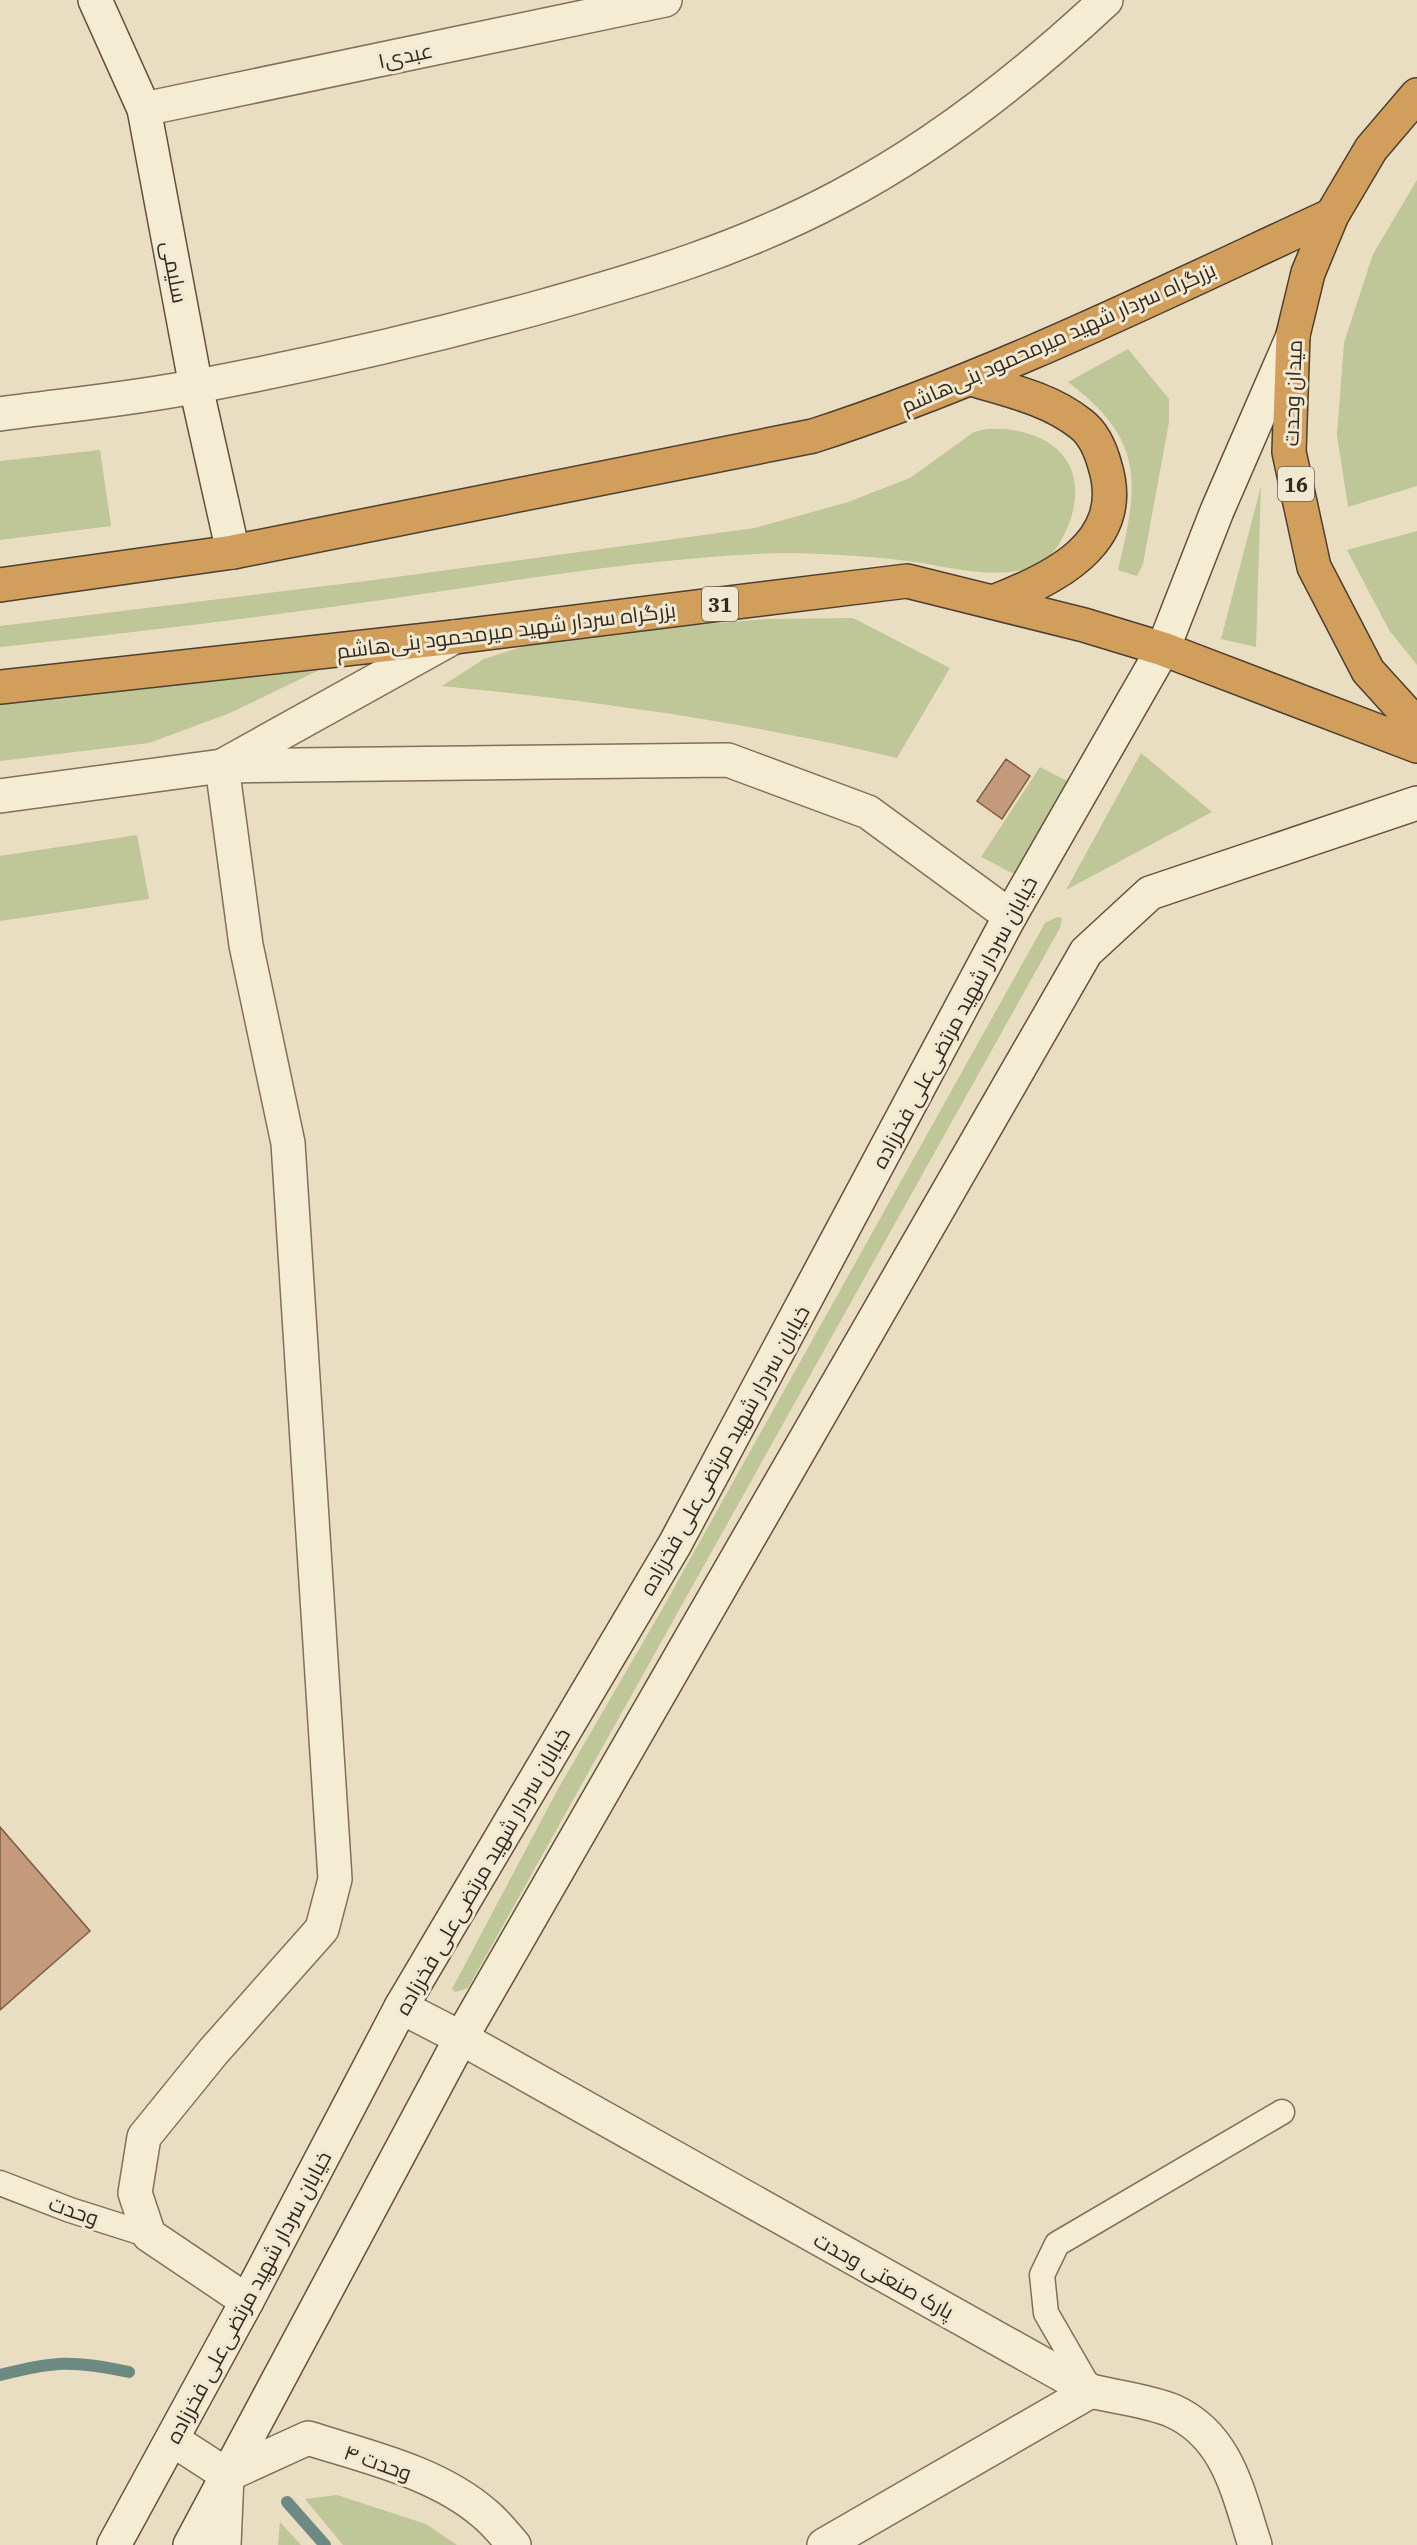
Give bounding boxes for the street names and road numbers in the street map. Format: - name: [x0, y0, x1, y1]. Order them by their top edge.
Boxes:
- street label: عبدی۱: [375, 36, 435, 74]
- street label: سلیمی: [155, 239, 195, 305]
- street label: بزرگراه سردار شهید میرمحمود بنی‌هاشم: [896, 255, 1220, 420]
- street label: میدان وحدت: [1276, 339, 1308, 447]
- road number: 16: [1278, 467, 1314, 501]
- road number: 31: [702, 587, 738, 621]
- street label: بزرگراه سردار شهید میرمحمود بنی‌هاشم: [335, 595, 677, 666]
- street label: خیابان سردار شهید مرتضی‌علی فخرزاده: [865, 871, 1043, 1173]
- street label: خیابان سردار شهید مرتضی‌علی فخرزاده: [632, 1300, 816, 1600]
- street label: خیابان سردار شهید مرتضی‌علی فخرزاده: [388, 1722, 576, 2020]
- street label: خیابان سردار شهید مرتضی‌علی فخرزاده: [159, 2146, 337, 2448]
- street label: وحدت: [45, 2188, 103, 2232]
- street label: پارک صنعتی وحدت: [809, 2225, 959, 2326]
- street label: وحدت ۴: [340, 2437, 416, 2487]

